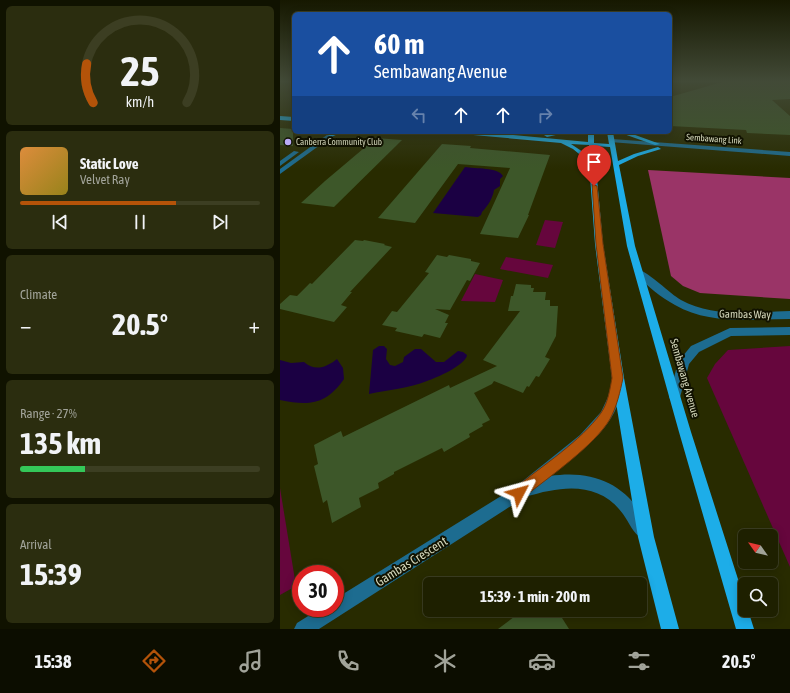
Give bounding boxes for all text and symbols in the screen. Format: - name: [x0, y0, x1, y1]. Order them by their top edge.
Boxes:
- icon: ahead: [308, 28, 360, 80]
- text: 60 m: [374, 28, 424, 60]
- text: 25: [120, 47, 160, 95]
- text: Sembawang Avenue: [374, 61, 507, 82]
- text: km/h: [126, 94, 154, 110]
- icon: left: [408, 104, 430, 126]
- icon: ahead: [450, 104, 472, 126]
- icon: ahead: [492, 104, 514, 126]
- icon: right: [534, 104, 556, 126]
- street label: Sembawang Link: [686, 132, 742, 146]
- marker: Canberra Community Club: [283, 137, 293, 147]
- place label: Canberra Community Club: [296, 137, 382, 147]
- pin: [577, 145, 611, 186]
- icon: arrive: [583, 151, 605, 173]
- text: Static Love: [80, 155, 139, 172]
- text: Velvet Ray: [80, 172, 130, 187]
- icon: previous: [49, 211, 71, 233]
- icon: pause: [129, 211, 151, 233]
- icon: next: [209, 211, 231, 233]
- text: Climate: [20, 287, 57, 302]
- text: 20.5°: [112, 307, 168, 341]
- street label: Gambas Way: [719, 308, 771, 320]
- text: −: [20, 312, 31, 338]
- text: +: [249, 312, 260, 338]
- street label: Sembawang Avenue: [668, 337, 702, 419]
- text: Range · 27%: [20, 406, 77, 421]
- text: 135 km: [20, 426, 101, 460]
- position arrow: [498, 472, 540, 514]
- north arrow: [738, 529, 778, 569]
- map controls: [738, 529, 778, 617]
- street label: Gambas Crescent: [373, 533, 450, 589]
- text: Arrival: [20, 537, 52, 552]
- text: 15:39: [20, 557, 82, 591]
- speed limit sign: 30: [292, 565, 344, 617]
- button: search: [738, 577, 778, 617]
- text: 15:39 · 1 min · 200 m: [480, 588, 590, 605]
- icon: directions: [140, 647, 168, 675]
- icon: music: [237, 647, 265, 675]
- icon: phone: [334, 647, 362, 675]
- icon: climate: [431, 647, 459, 675]
- icon: car: [528, 647, 556, 675]
- icon: filters: [625, 647, 653, 675]
- text: 15:38: [34, 651, 72, 672]
- text: 20.5°: [722, 651, 756, 672]

